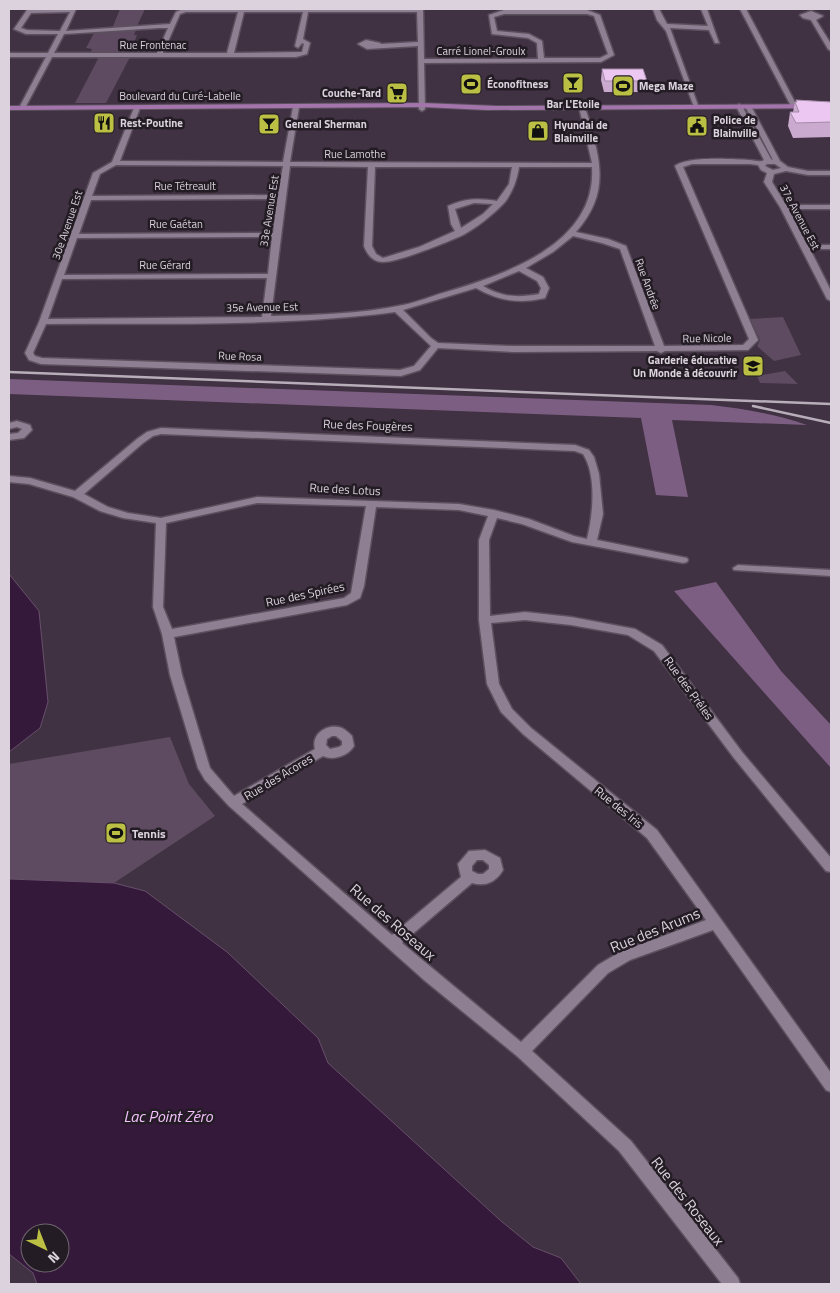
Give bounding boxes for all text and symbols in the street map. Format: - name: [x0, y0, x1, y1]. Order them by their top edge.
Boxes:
- street label: Rue Frontenac: [119, 37, 187, 53]
- street label: Carré Lionel-Groulx: [437, 43, 525, 59]
- bar icon: Bar L'Etoile: [561, 71, 585, 95]
- sports icon: Éconofitness: [459, 72, 483, 96]
- sports icon: Mega Maze: [611, 74, 635, 98]
- place label: Éconofitness: [487, 76, 549, 92]
- place label: Mega Maze: [639, 78, 694, 94]
- supermarket icon: Couche-Tard: [385, 81, 409, 105]
- place label: Couche-Tard: [322, 85, 381, 101]
- street label: Boulevard du Curé-Labelle: [119, 88, 241, 104]
- place label: Bar L'Etoile: [546, 96, 600, 112]
- restaurant icon: Rest-Poutine: [92, 111, 116, 135]
- bar icon: General Sherman: [257, 112, 281, 136]
- place label: Police de Blainville: [713, 112, 757, 141]
- public building icon: Police de Blainville: [685, 114, 709, 138]
- place label: Rest-Poutine: [120, 115, 183, 131]
- place label: General Sherman: [285, 116, 367, 132]
- place label: Hyundai de Blainville: [554, 117, 608, 146]
- shop icon: Hyundai de Blainville: [526, 119, 550, 143]
- street label: Rue Lamothe: [324, 146, 386, 162]
- street label: 33e Avenue Est: [255, 174, 283, 248]
- street label: Rue Tétreault: [154, 178, 216, 194]
- street label: 37e Avenue Est: [776, 181, 824, 253]
- street label: 30e Avenue Est: [48, 188, 86, 262]
- street label: Rue Gaétan: [149, 216, 203, 232]
- street label: Rue Andrée: [631, 256, 665, 312]
- street label: Rue Gérard: [139, 257, 191, 273]
- street label: 35e Avenue Est: [226, 298, 298, 316]
- street label: Rue Nicole: [682, 330, 732, 346]
- street label: Rue Rosa: [218, 347, 263, 365]
- place label: Garderie éducative Un Monde à découvrir: [633, 352, 737, 381]
- school or university icon: Garderie éducative Un Monde à découvrir: [741, 354, 765, 378]
- street label: Rue des Fougères: [323, 414, 414, 436]
- street label: Rue des Lotus: [309, 478, 381, 500]
- street label: Rue des Spirées: [264, 576, 347, 612]
- street label: Rue des Prêles: [659, 652, 719, 724]
- street label: Rue des Acores: [240, 749, 316, 805]
- street label: Rue des Iris: [590, 781, 648, 833]
- sports icon: Tennis: [104, 821, 128, 845]
- place label: Tennis: [132, 824, 166, 843]
- street label: Rue des Roseaux: [345, 878, 441, 966]
- street label: Rue des Arums: [606, 901, 704, 959]
- water label: Lac Point Zéro: [123, 1104, 214, 1128]
- street label: Rue des Roseaux: [646, 1152, 730, 1251]
- north arrow: [20, 1223, 70, 1273]
- text: N: [43, 1247, 65, 1269]

